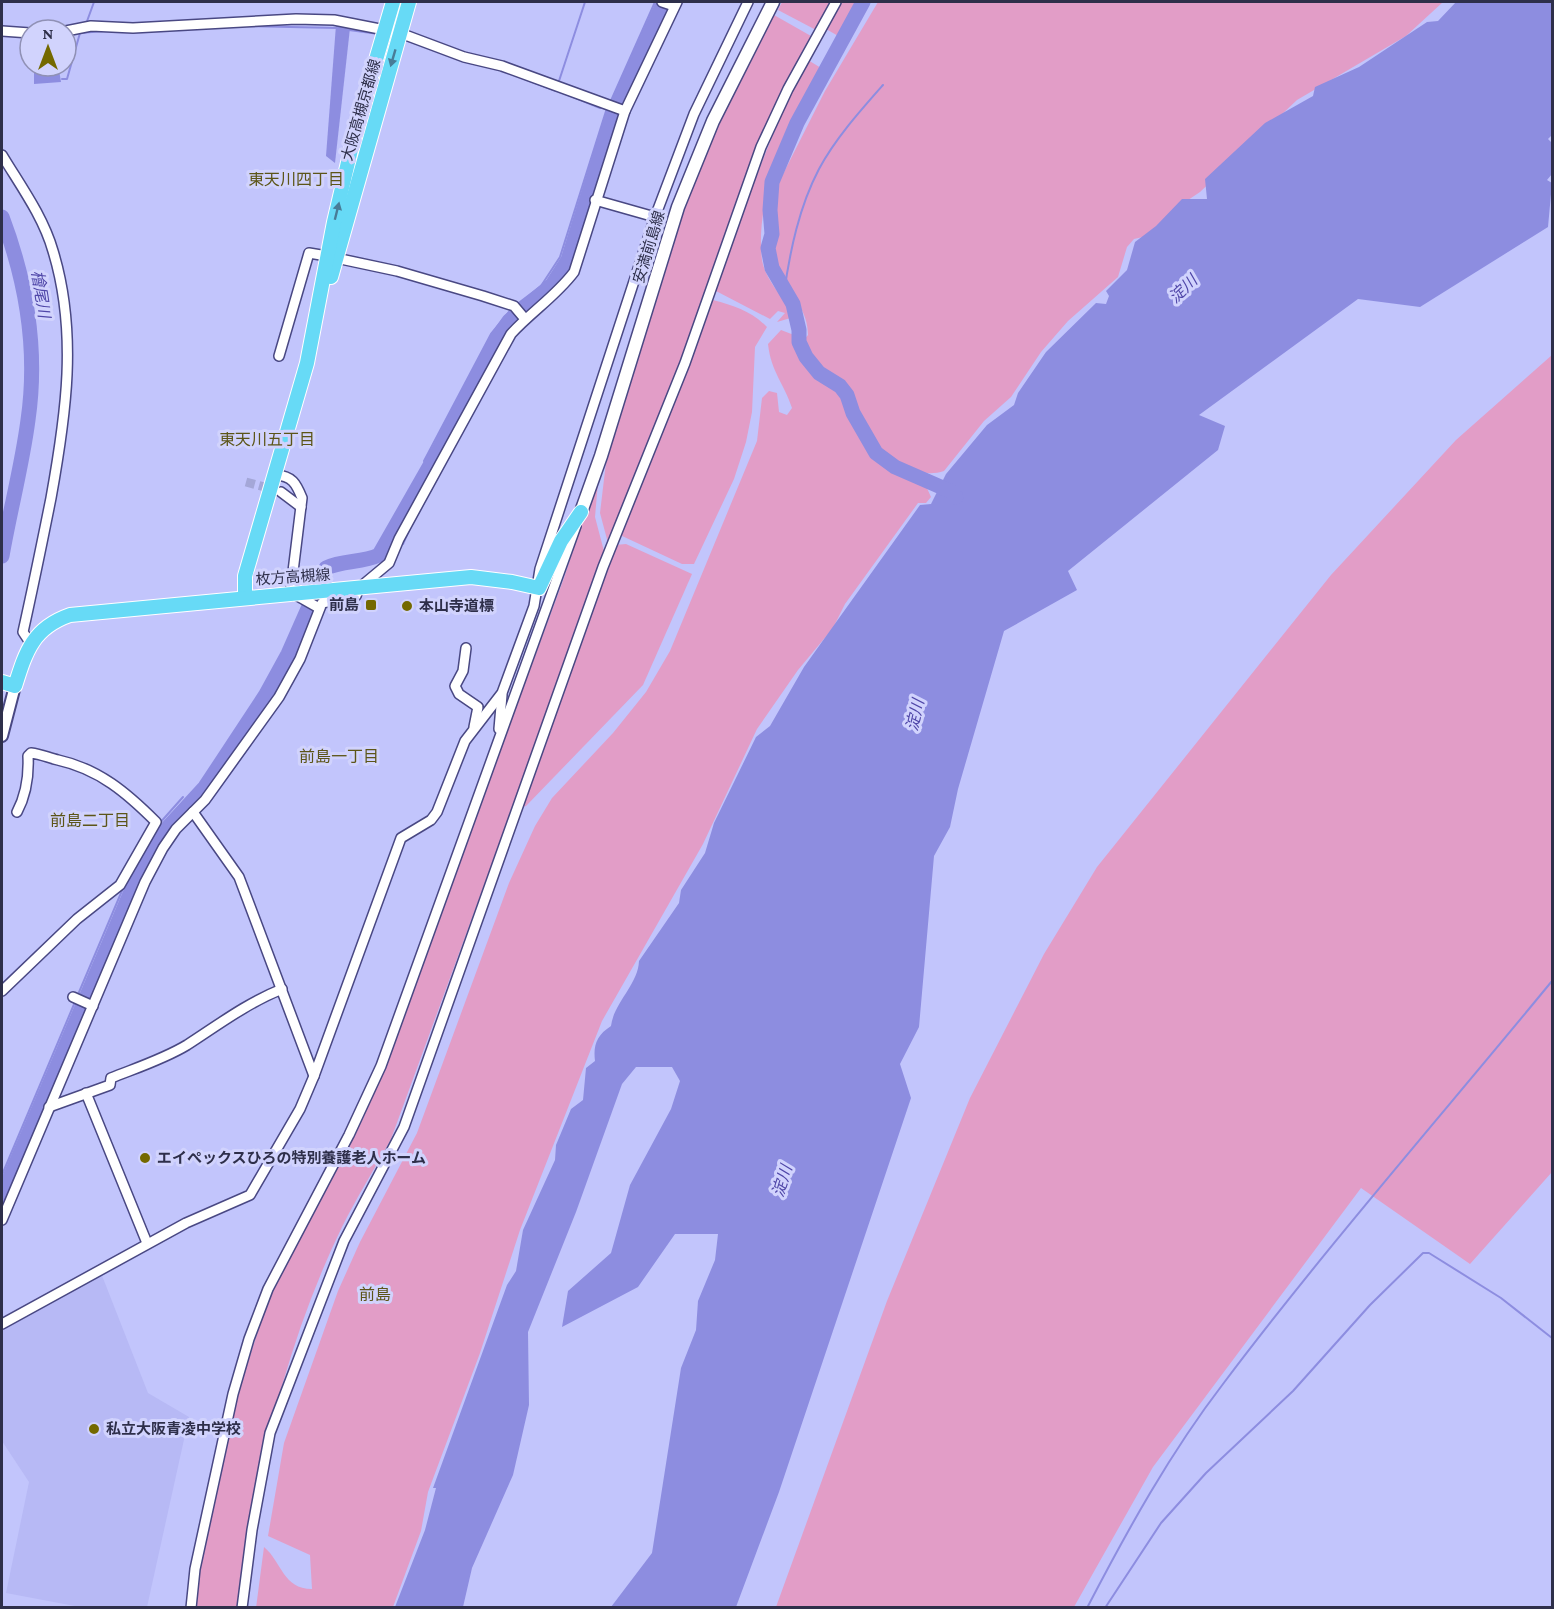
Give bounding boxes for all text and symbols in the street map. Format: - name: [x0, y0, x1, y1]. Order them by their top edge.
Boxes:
- north arrow: [18, 18, 78, 78]
- text: N: [43, 25, 54, 42]
- one-way arrow: [388, 49, 397, 67]
- street label: 大阪高槻京都線: [339, 57, 383, 163]
- district label: 東天川四丁目: [248, 171, 344, 188]
- one-way arrow: [332, 202, 342, 220]
- street label: 安満前島線: [630, 209, 668, 285]
- water label: 檜尾川: [29, 269, 53, 321]
- water label: 淀川: [1166, 270, 1202, 306]
- district label: 東天川五丁目: [219, 431, 315, 448]
- street label: 枚方高槻線: [255, 566, 331, 588]
- place label: 前島: [329, 596, 359, 613]
- marker: 前島: [364, 598, 378, 612]
- place label: 本山寺道標: [419, 598, 494, 614]
- marker: 本山寺道標: [400, 599, 414, 613]
- water label: 淀川: [903, 696, 927, 733]
- district label: 前島一丁目: [299, 748, 379, 765]
- district label: 前島二丁目: [50, 812, 130, 829]
- place label: エイぺックスひろの特別養護老人ホーム: [157, 1150, 426, 1166]
- marker: エイぺックスひろの特別養護老人ホーム: [138, 1151, 152, 1165]
- water label: 淀川: [769, 1161, 795, 1199]
- district label: 前島: [359, 1286, 391, 1303]
- place label: 私立大阪青凌中学校: [106, 1421, 241, 1437]
- marker: 私立大阪青凌中学校: [87, 1422, 101, 1436]

